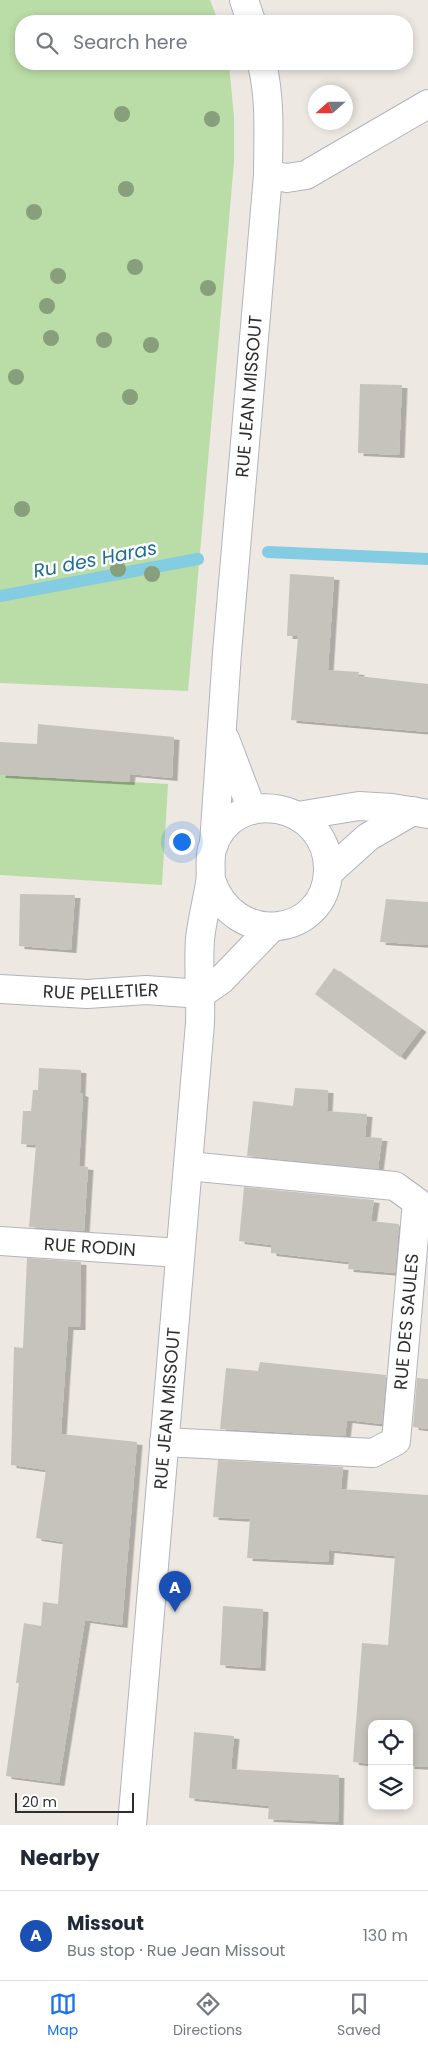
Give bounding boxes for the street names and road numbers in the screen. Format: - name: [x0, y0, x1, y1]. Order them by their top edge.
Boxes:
- street label: RUE JEAN MISSOUT: [229, 314, 268, 478]
- street label: RUE PELLETIER: [42, 977, 160, 1006]
- street label: RUE RODIN: [43, 1231, 137, 1262]
- street label: RUE DES SAULES: [388, 1252, 424, 1391]
- street label: RUE JEAN MISSOUT: [147, 1326, 186, 1491]

